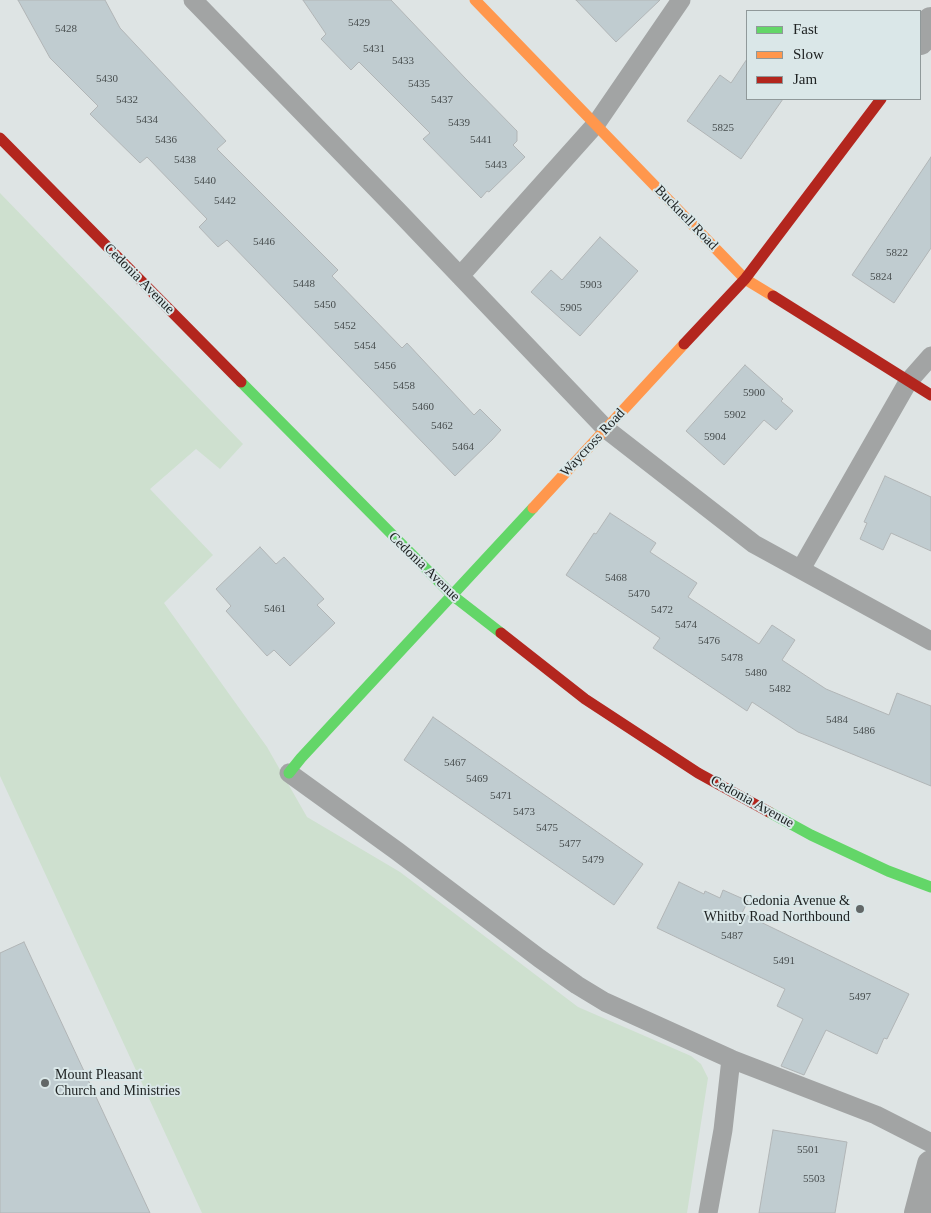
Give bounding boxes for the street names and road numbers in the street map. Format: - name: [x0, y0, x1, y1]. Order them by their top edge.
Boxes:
- street label: Bucknell Road: [651, 182, 721, 254]
- street label: Cedonia Avenue: [100, 240, 178, 318]
- street label: Waycross Road: [557, 405, 629, 481]
- street label: Cedonia Avenue: [385, 529, 463, 605]
- street label: Cedonia Avenue: [707, 772, 797, 832]

